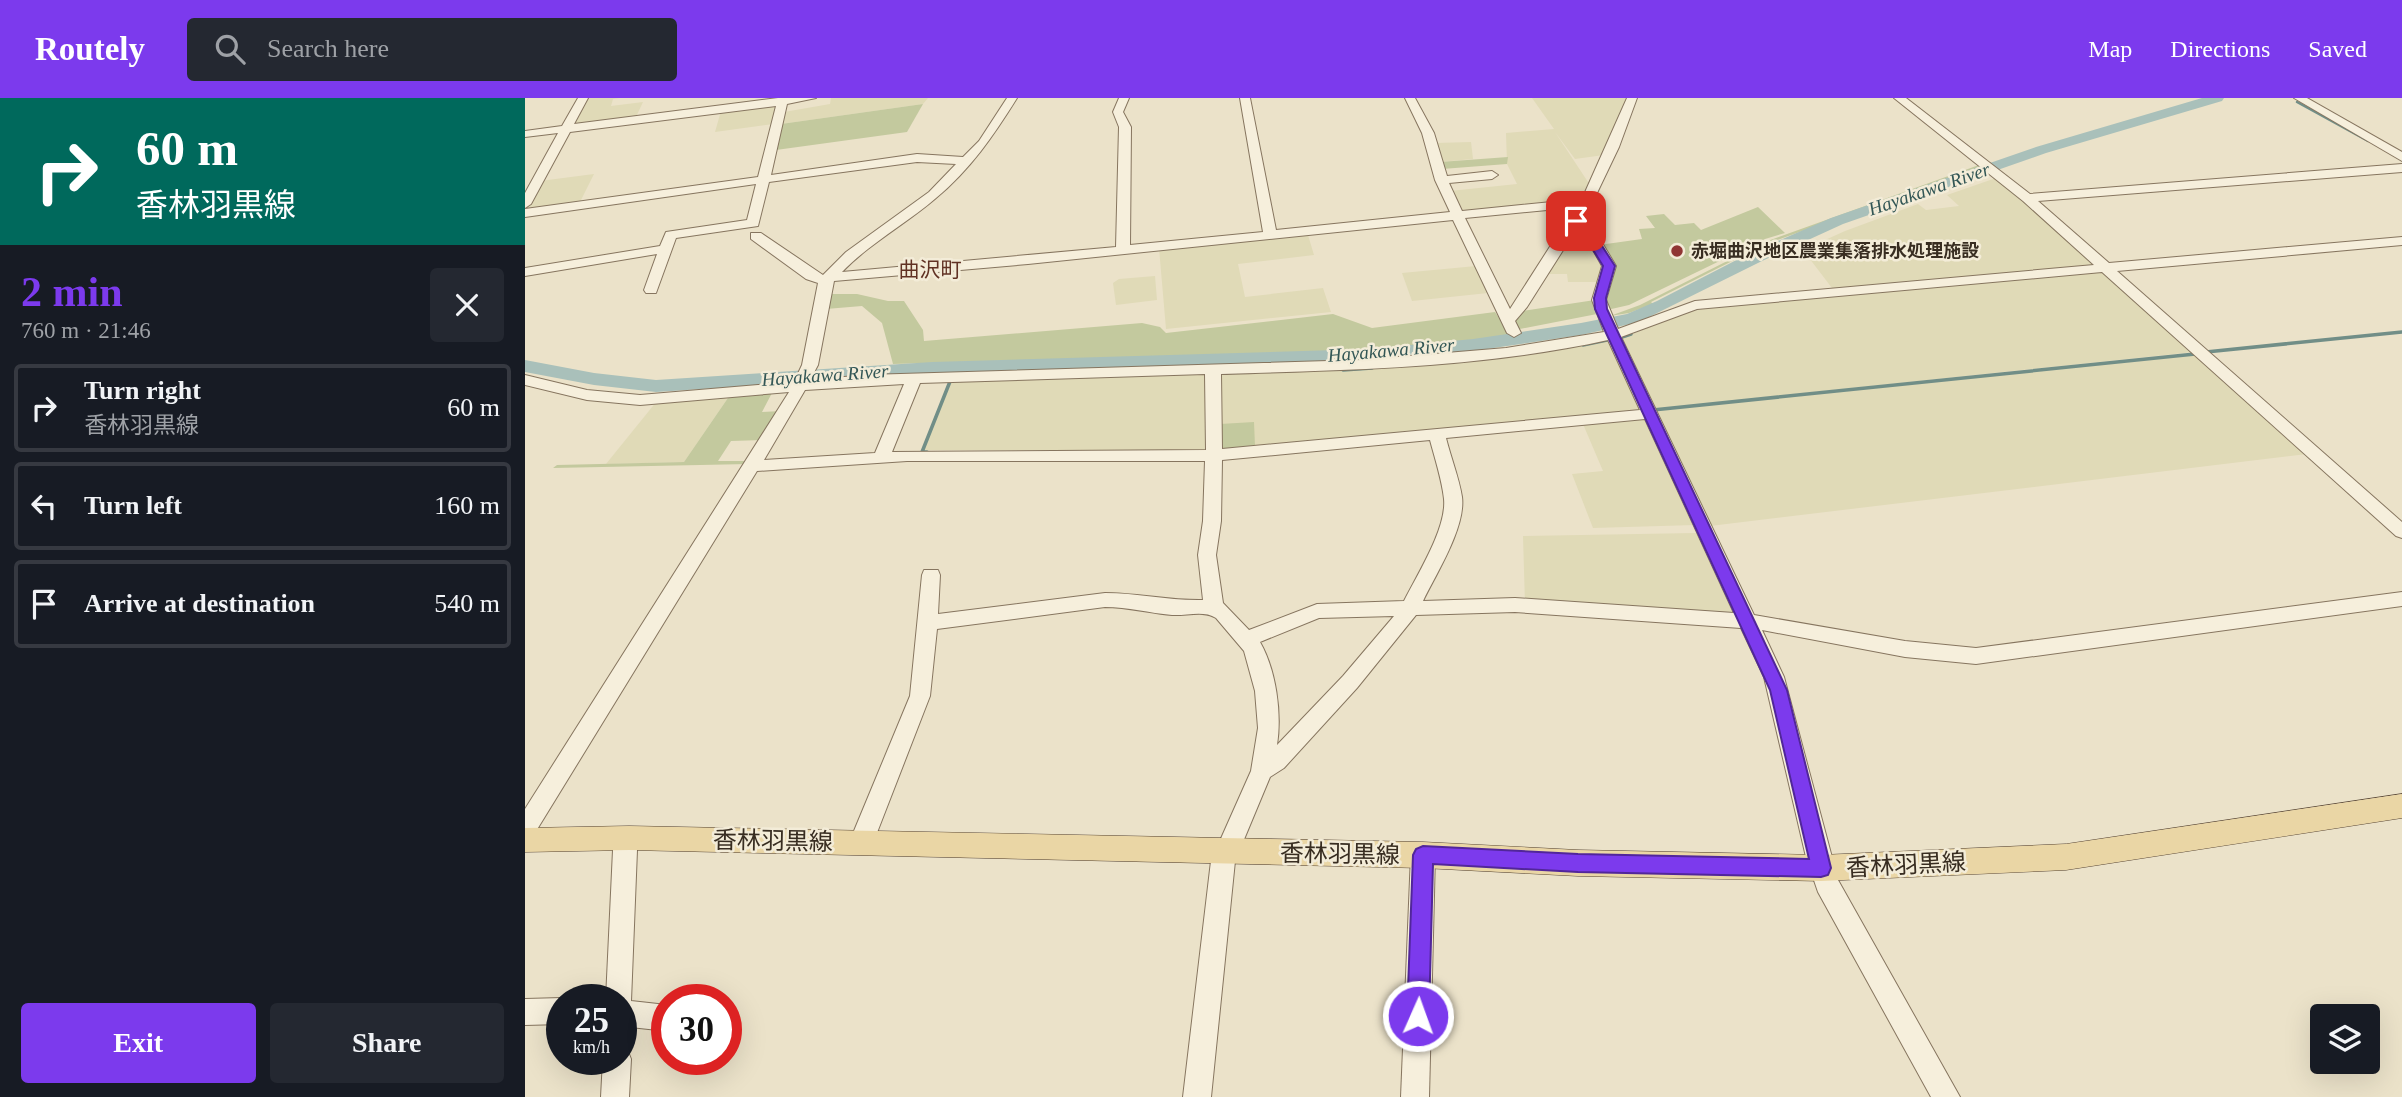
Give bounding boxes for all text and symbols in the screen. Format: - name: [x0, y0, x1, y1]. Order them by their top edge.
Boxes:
- search box: [187, 18, 677, 81]
- icon: search: [211, 30, 249, 68]
- text: Routely: [35, 31, 145, 67]
- text: Search here: [267, 34, 389, 63]
- text: Map: [2088, 36, 2132, 62]
- text: Directions: [2170, 36, 2270, 62]
- text: Saved: [2308, 36, 2367, 62]
- text: 60 m: [136, 121, 238, 176]
- icon: right: [21, 126, 112, 217]
- water label: Hayakawa River: [1865, 158, 1993, 220]
- text: 香林羽黒線: [136, 187, 296, 223]
- pin: [1546, 191, 1606, 251]
- icon: arrive: [1557, 202, 1595, 240]
- place label: 赤堀曲沢地区農業集落排水処理施設: [1691, 241, 1979, 261]
- marker: 赤堀曲沢地区農業集落排水処理施設: [1669, 243, 1685, 259]
- district label: 曲沢町: [899, 258, 962, 282]
- button: close: [430, 268, 504, 342]
- text: 2 min: [21, 269, 123, 315]
- text: 760 m · 21:46: [21, 318, 151, 343]
- water label: Hayakawa River: [1326, 334, 1456, 366]
- water label: Hayakawa River: [760, 360, 890, 390]
- text: Turn right: [84, 376, 201, 405]
- icon: right: [25, 389, 63, 427]
- text: 60 m: [447, 393, 500, 422]
- text: 香林羽黒線: [84, 413, 199, 438]
- icon: left: [25, 487, 63, 525]
- text: Turn left: [84, 491, 182, 520]
- text: 160 m: [434, 491, 500, 520]
- icon: arrive: [25, 585, 63, 623]
- text: Arrive at destination: [84, 589, 315, 618]
- text: 540 m: [434, 589, 500, 618]
- street label: 香林羽黒線: [713, 827, 833, 855]
- street label: 香林羽黒線: [1280, 840, 1400, 868]
- street label: 香林羽黒線: [1845, 849, 1967, 881]
- position arrow: [1381, 979, 1455, 1053]
- speed limit sign: 30: [651, 984, 742, 1075]
- text: 25: [574, 1001, 609, 1040]
- button: Exit: [21, 1003, 256, 1083]
- button: Share: [270, 1003, 504, 1083]
- map controls: [2310, 1004, 2380, 1074]
- button: layers: [2310, 1004, 2380, 1074]
- text: km/h: [573, 1037, 610, 1057]

